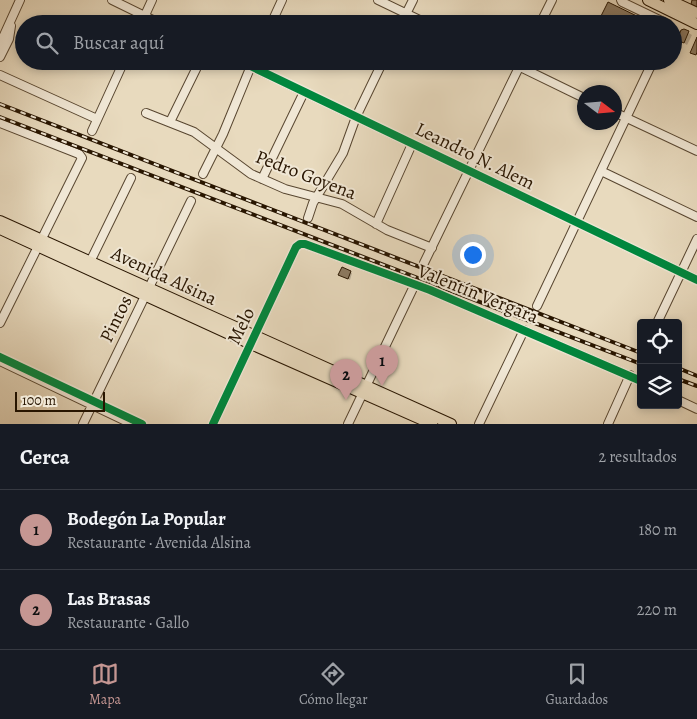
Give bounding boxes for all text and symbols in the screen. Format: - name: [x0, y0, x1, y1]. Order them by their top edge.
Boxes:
- search box: [15, 15, 682, 70]
- icon: search: [33, 29, 61, 57]
- text: Buscar aquí: [73, 30, 164, 56]
- north arrow: [577, 85, 622, 130]
- street label: Leandro N. Alem: [411, 116, 539, 196]
- street label: Pedro Goyena: [252, 144, 360, 206]
- street label: Avenida Alsina: [106, 240, 221, 312]
- your location: [460, 242, 486, 268]
- street label: Valentín Vergara: [413, 258, 542, 330]
- street label: Pintos: [93, 291, 139, 347]
- street label: Melo: [221, 303, 261, 349]
- map controls: [637, 319, 682, 409]
- button: locate: [637, 319, 682, 364]
- pin: 1: [366, 345, 398, 386]
- pin: 2: [330, 359, 362, 400]
- button: layers: [637, 364, 682, 409]
- scale bar: [15, 389, 105, 412]
- text: 100 m: [22, 391, 56, 410]
- text: Cerca: [20, 443, 70, 471]
- text: 2 resultados: [598, 446, 677, 468]
- text: Bodegón La Popular: [67, 506, 226, 532]
- text: 1: [33, 519, 39, 541]
- text: 180 m: [639, 519, 677, 541]
- text: Restaurante · Avenida Alsina: [67, 532, 251, 554]
- text: Las Brasas: [67, 586, 151, 612]
- text: 2: [32, 599, 40, 621]
- text: 220 m: [637, 599, 677, 621]
- text: Restaurante · Gallo: [67, 612, 189, 634]
- tab: Mapa: [89, 660, 121, 709]
- tab: Cómo llegar: [299, 660, 368, 709]
- tab: Guardados: [545, 660, 608, 709]

